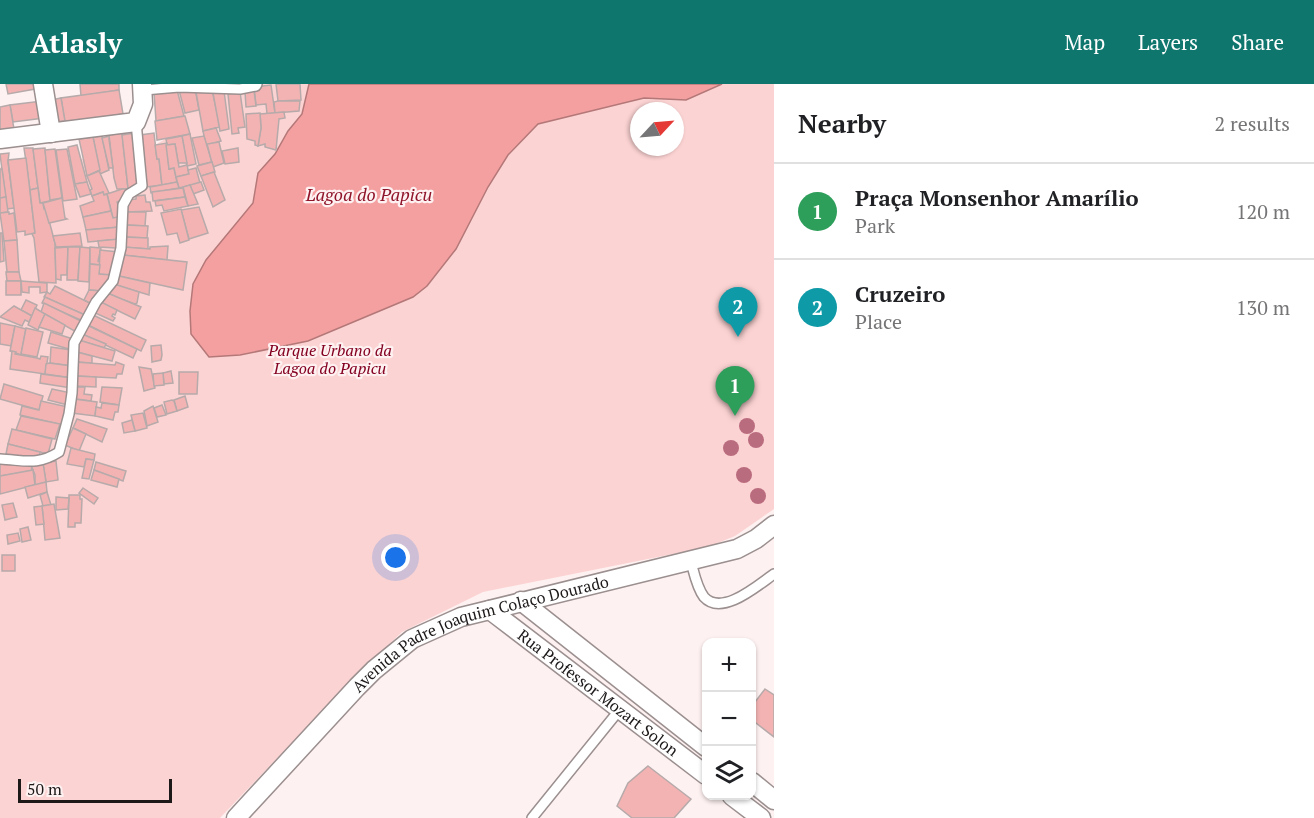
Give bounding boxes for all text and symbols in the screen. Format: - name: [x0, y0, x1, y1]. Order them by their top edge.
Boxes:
- text: Atlasly: [30, 24, 122, 61]
- text: Map: [1064, 28, 1105, 56]
- text: Layers: [1138, 28, 1198, 56]
- text: Share: [1231, 28, 1284, 56]
- north arrow: [630, 102, 684, 156]
- text: Nearby: [798, 106, 886, 140]
- text: 2 results: [1215, 110, 1290, 137]
- water label: Lagoa do Papicu: [305, 182, 432, 206]
- text: Praça Monsenhor Amarílio: [855, 183, 1139, 212]
- text: 1: [812, 198, 823, 225]
- text: 120 m: [1236, 198, 1290, 225]
- text: Park: [855, 212, 895, 239]
- text: Cruzeiro: [855, 279, 945, 308]
- pin: 2: [718, 288, 758, 337]
- text: 2: [812, 294, 823, 321]
- text: 130 m: [1236, 294, 1290, 321]
- text: Place: [855, 308, 902, 335]
- park label: Parque Urbano da Lagoa do Papicu: [267, 339, 392, 379]
- pin: 1: [716, 366, 754, 416]
- your location: [381, 543, 410, 572]
- street label: Avenida Padre Joaquim Colaço Dourado: [347, 570, 611, 697]
- street label: Rua Professor Mozart Solon: [513, 624, 683, 761]
- map controls: [702, 638, 756, 800]
- button: +: [702, 638, 756, 692]
- button: −: [702, 692, 756, 746]
- button: layers: [702, 746, 756, 800]
- scale bar: [18, 776, 172, 804]
- text: 50 m: [27, 778, 62, 800]

